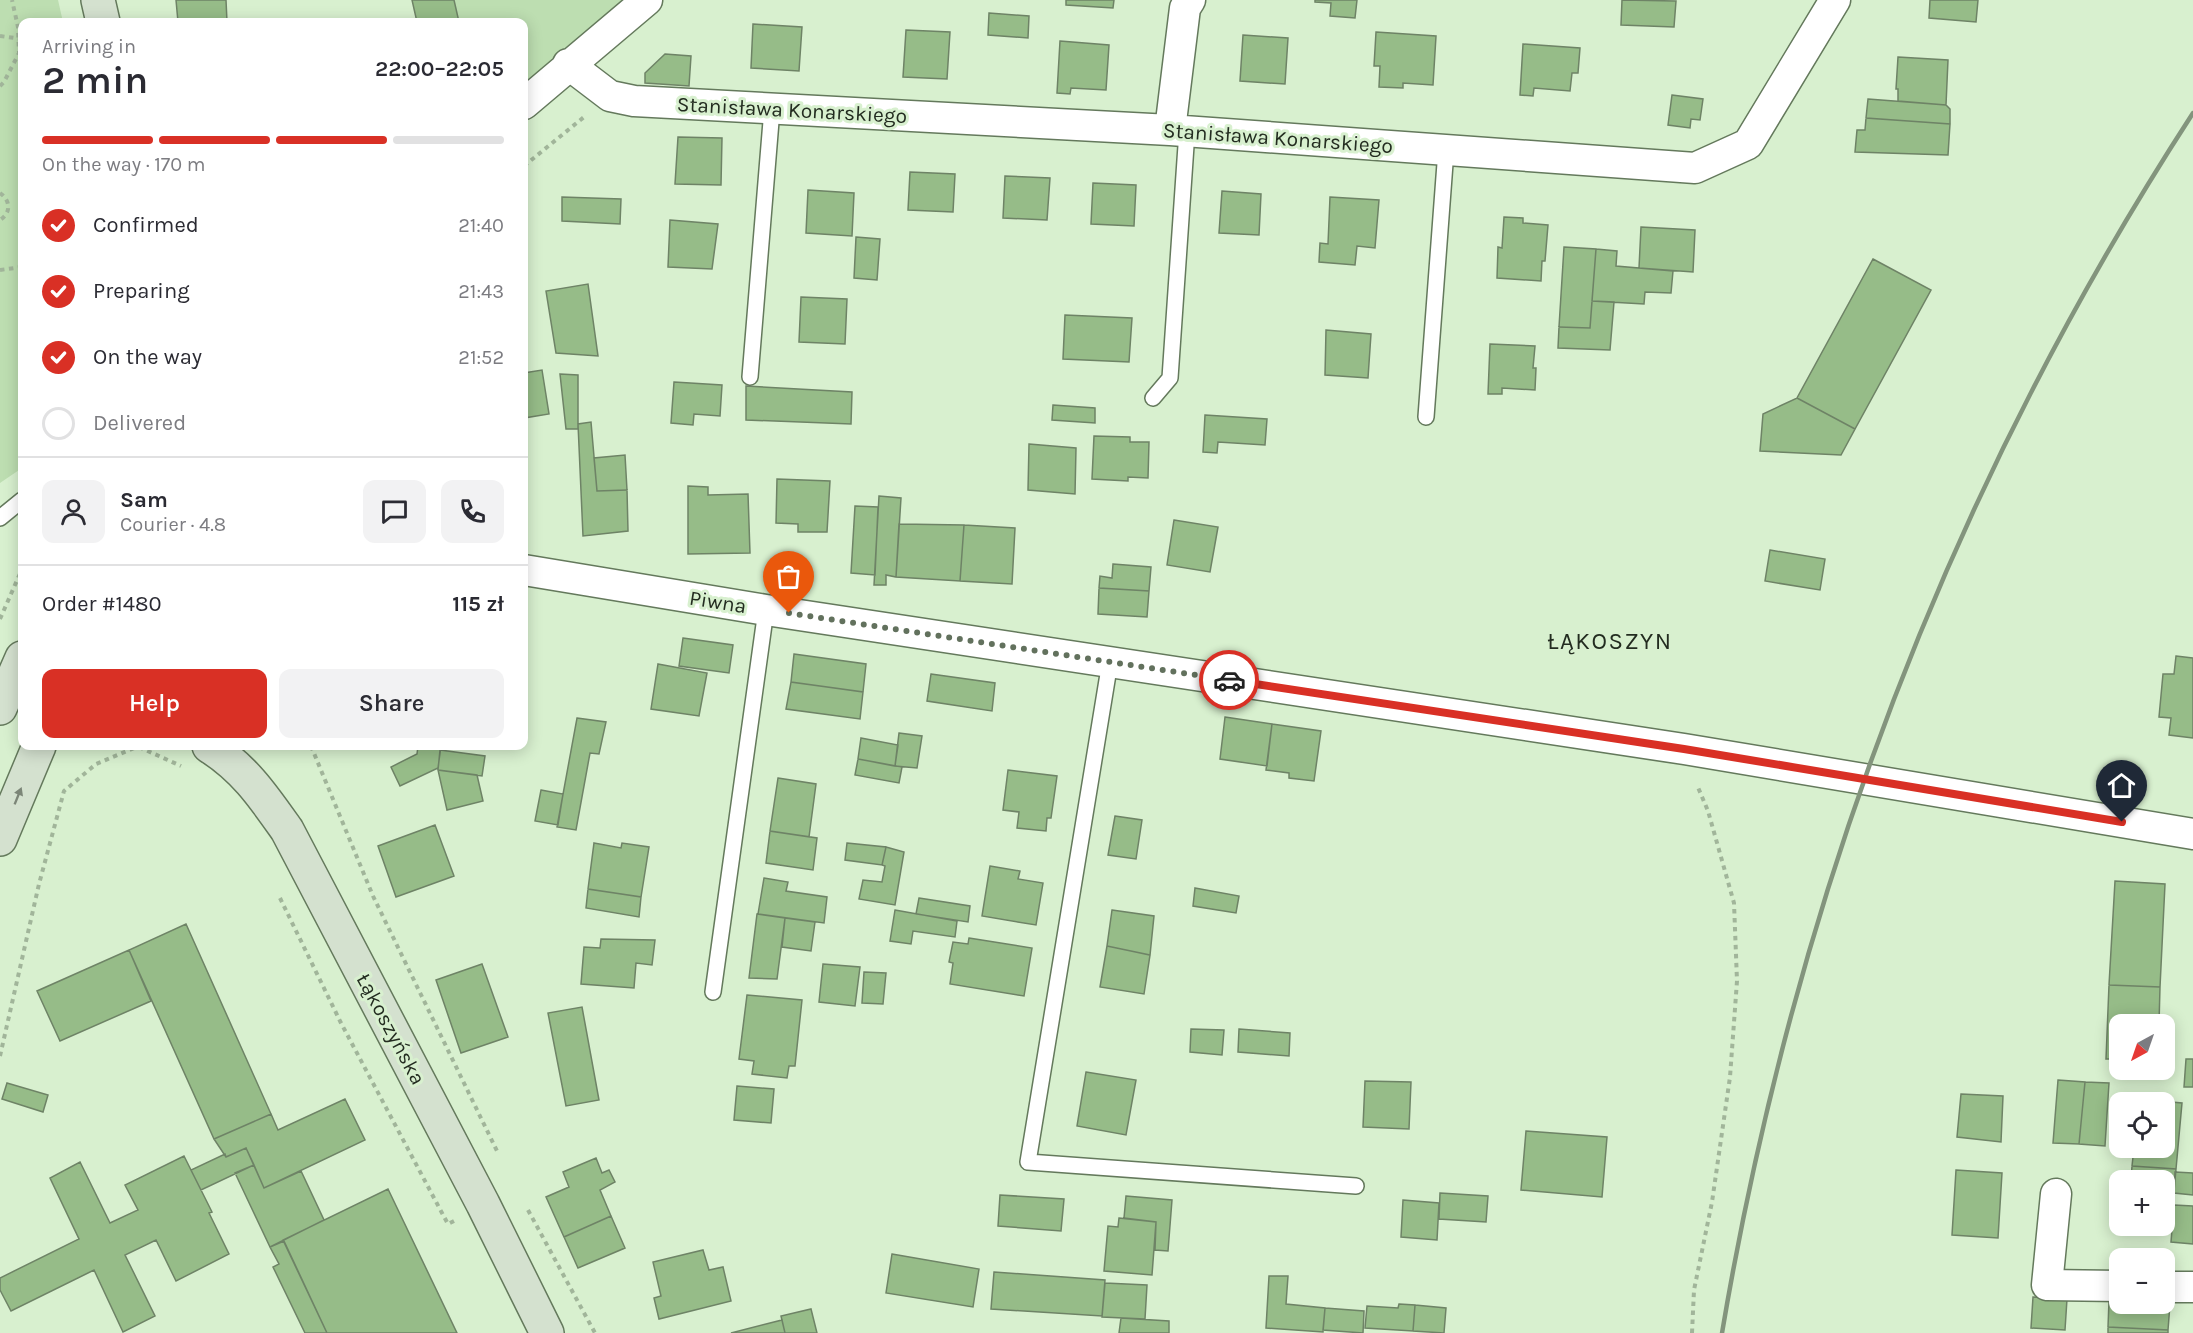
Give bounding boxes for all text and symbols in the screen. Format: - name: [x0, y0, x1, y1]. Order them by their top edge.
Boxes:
- text: Arriving in: [42, 35, 136, 58]
- text: 22:00–22:05: [375, 56, 504, 82]
- text: 2 min: [42, 57, 148, 103]
- street label: Stanisława Konarskiego: [676, 92, 908, 128]
- street label: Stanisława Konarskiego: [1162, 118, 1394, 158]
- text: On the way · 170 m: [42, 153, 206, 176]
- icon: check: [42, 209, 75, 242]
- text: Confirmed: [93, 212, 199, 238]
- text: 21:40: [458, 214, 504, 237]
- icon: check: [42, 275, 75, 308]
- text: Preparing: [93, 278, 190, 304]
- text: 21:43: [458, 280, 504, 303]
- icon: check: [42, 341, 75, 374]
- text: On the way: [93, 344, 202, 370]
- text: 21:52: [458, 346, 504, 369]
- text: Delivered: [93, 410, 186, 436]
- button: person: [42, 480, 105, 543]
- button: chat: [363, 480, 426, 543]
- button: phone: [441, 480, 504, 543]
- text: Sam: [120, 487, 168, 513]
- text: Courier · 4.8: [120, 513, 226, 536]
- pin: [763, 551, 814, 613]
- icon: bag: [772, 560, 805, 593]
- street label: Piwna: [688, 586, 748, 618]
- text: Order #1480: [42, 591, 162, 617]
- text: 115 zł: [452, 591, 504, 617]
- district label: ŁĄKOSZYN: [1547, 627, 1673, 655]
- courier: [1199, 650, 1259, 710]
- icon: car: [1213, 664, 1246, 697]
- button: Help: [42, 669, 267, 738]
- button: Share: [279, 669, 504, 738]
- pin: [2096, 760, 2147, 822]
- icon: home: [2105, 769, 2138, 802]
- one-way arrow: [14, 787, 23, 805]
- street label: Łąkoszyńska: [352, 969, 430, 1089]
- north arrow: [2109, 1014, 2175, 1080]
- map controls: [2109, 1014, 2175, 1314]
- button: locate: [2109, 1092, 2175, 1158]
- button: +: [2109, 1170, 2175, 1236]
- button: −: [2109, 1248, 2175, 1314]

